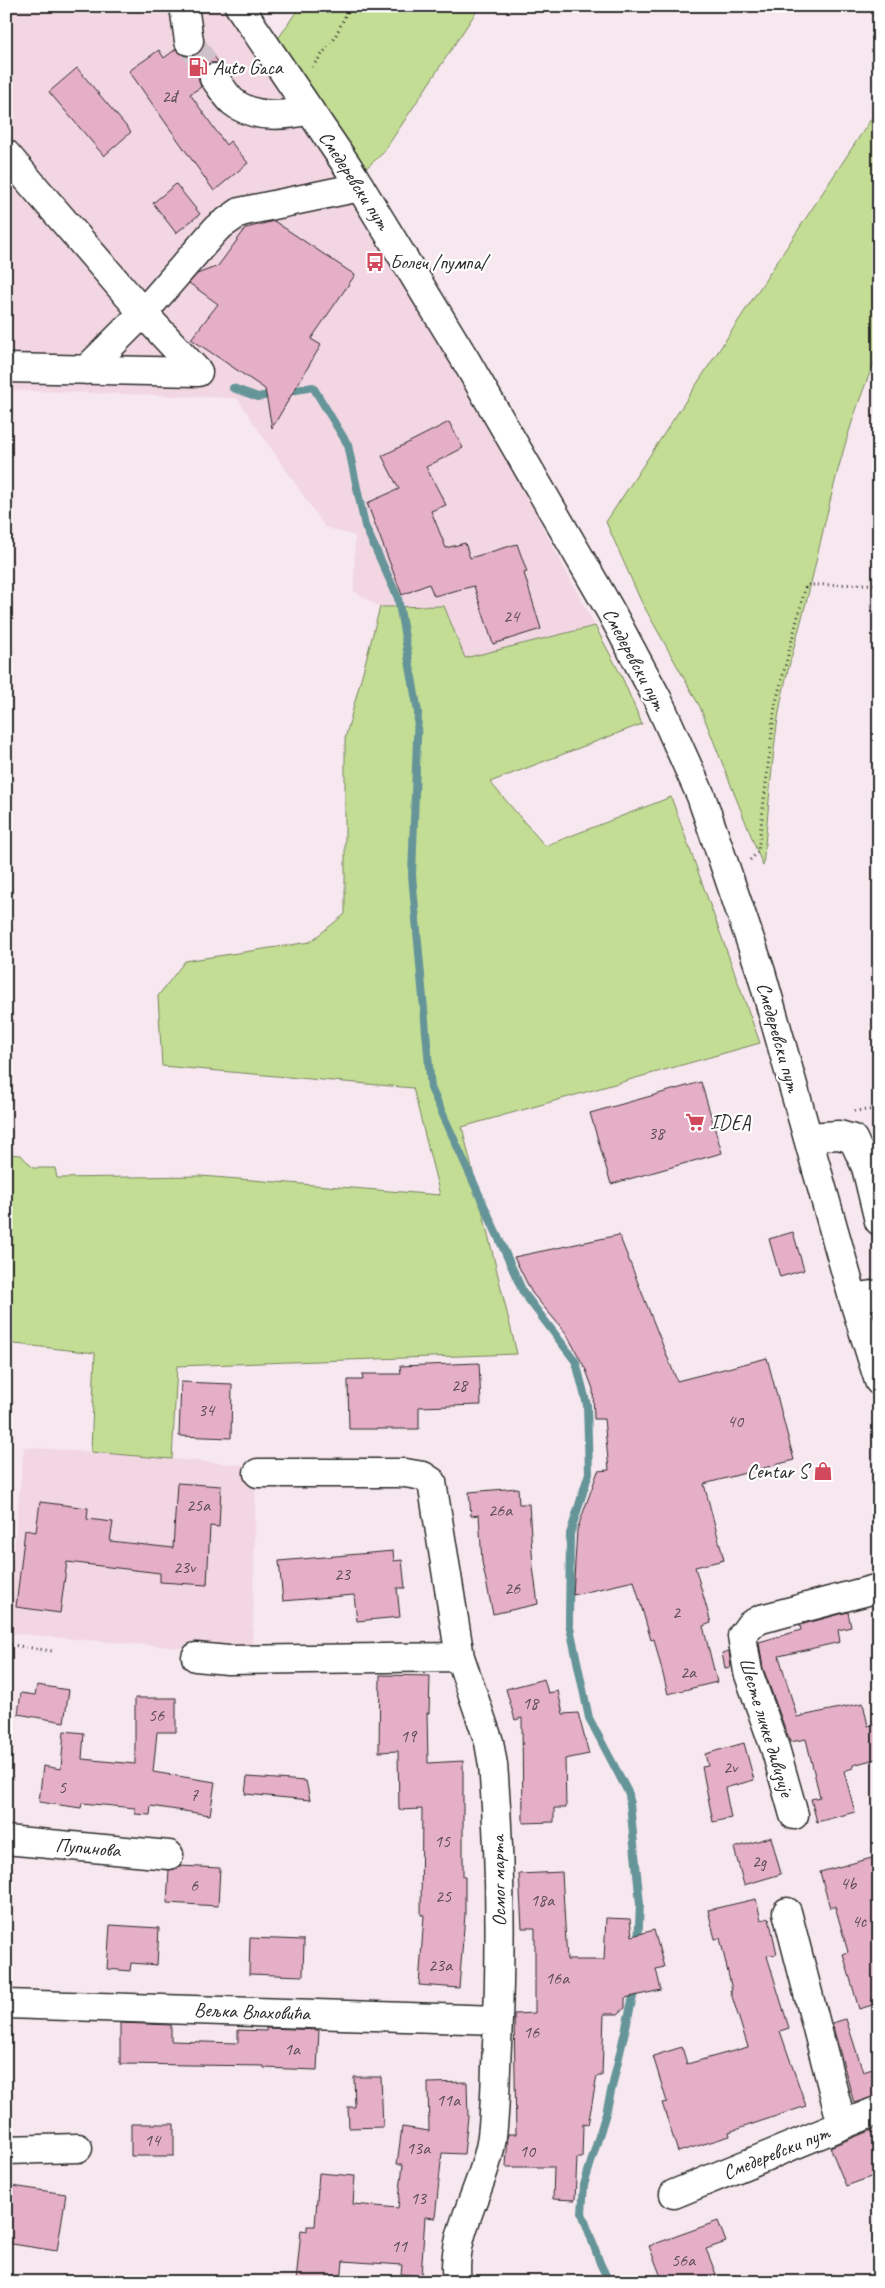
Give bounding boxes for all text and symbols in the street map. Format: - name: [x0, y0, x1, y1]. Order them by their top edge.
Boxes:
- place label: Auto Gaca: [213, 55, 284, 80]
- fuel station icon: Auto Gaca: [187, 56, 209, 78]
- house number: 2đ: [161, 85, 180, 107]
- street label: Смедеревски пут: [313, 126, 397, 236]
- place label: Болеч /пумпа/: [390, 250, 492, 275]
- bus stop icon: Болеч /пумпа/: [364, 251, 386, 273]
- street label: Смедеревски пут: [597, 603, 673, 717]
- house number: 24: [503, 605, 521, 627]
- street label: Смедеревски пут: [751, 979, 807, 1097]
- place label: IDEA: [710, 1110, 752, 1135]
- supermarket icon: IDEA: [684, 1111, 706, 1133]
- house number: 38: [648, 1122, 666, 1144]
- house number: 28: [451, 1374, 469, 1396]
- house number: 34: [198, 1399, 216, 1421]
- house number: 40: [727, 1410, 745, 1432]
- place label: Centar S: [747, 1459, 812, 1484]
- shop icon: Centar S: [812, 1460, 834, 1482]
- house number: 25a: [186, 1494, 211, 1516]
- house number: 26a: [488, 1499, 513, 1521]
- house number: 23v: [173, 1556, 197, 1578]
- house number: 23: [334, 1563, 352, 1585]
- house number: 26: [504, 1577, 521, 1599]
- house number: 2: [672, 1601, 682, 1623]
- street label: Шесте личке дивизије: [733, 1655, 800, 1801]
- house number: 2a: [680, 1661, 697, 1683]
- house number: 18: [522, 1692, 540, 1714]
- house number: 56: [148, 1704, 165, 1726]
- house number: 19: [400, 1725, 418, 1747]
- house number: 2v: [723, 1756, 739, 1778]
- house number: 5: [58, 1776, 67, 1798]
- house number: 7: [190, 1784, 199, 1806]
- house number: 15: [434, 1830, 451, 1852]
- street label: Пупинова: [54, 1832, 123, 1863]
- street label: Осмог марта: [485, 1833, 512, 1927]
- house number: 2g: [752, 1850, 768, 1872]
- house number: 4b: [840, 1872, 857, 1894]
- house number: 6: [190, 1874, 199, 1896]
- house number: 25: [435, 1885, 452, 1907]
- house number: 18a: [530, 1889, 555, 1911]
- house number: 4c: [852, 1910, 868, 1932]
- house number: 23a: [428, 1954, 453, 1976]
- house number: 16a: [545, 1967, 570, 1989]
- street label: Вељка Влаховића: [194, 1997, 312, 2026]
- house number: 16: [523, 2021, 540, 2043]
- house number: 1a: [284, 2038, 301, 2060]
- house number: 11a: [436, 2089, 461, 2111]
- street label: Смедеревски пут: [719, 2119, 835, 2185]
- house number: 14: [144, 2129, 162, 2151]
- house number: 13a: [406, 2137, 431, 2159]
- house number: 10: [519, 2140, 537, 2162]
- house number: 13: [410, 2187, 428, 2209]
- house number: 11: [391, 2235, 408, 2257]
- house number: 56a: [671, 2249, 696, 2271]

